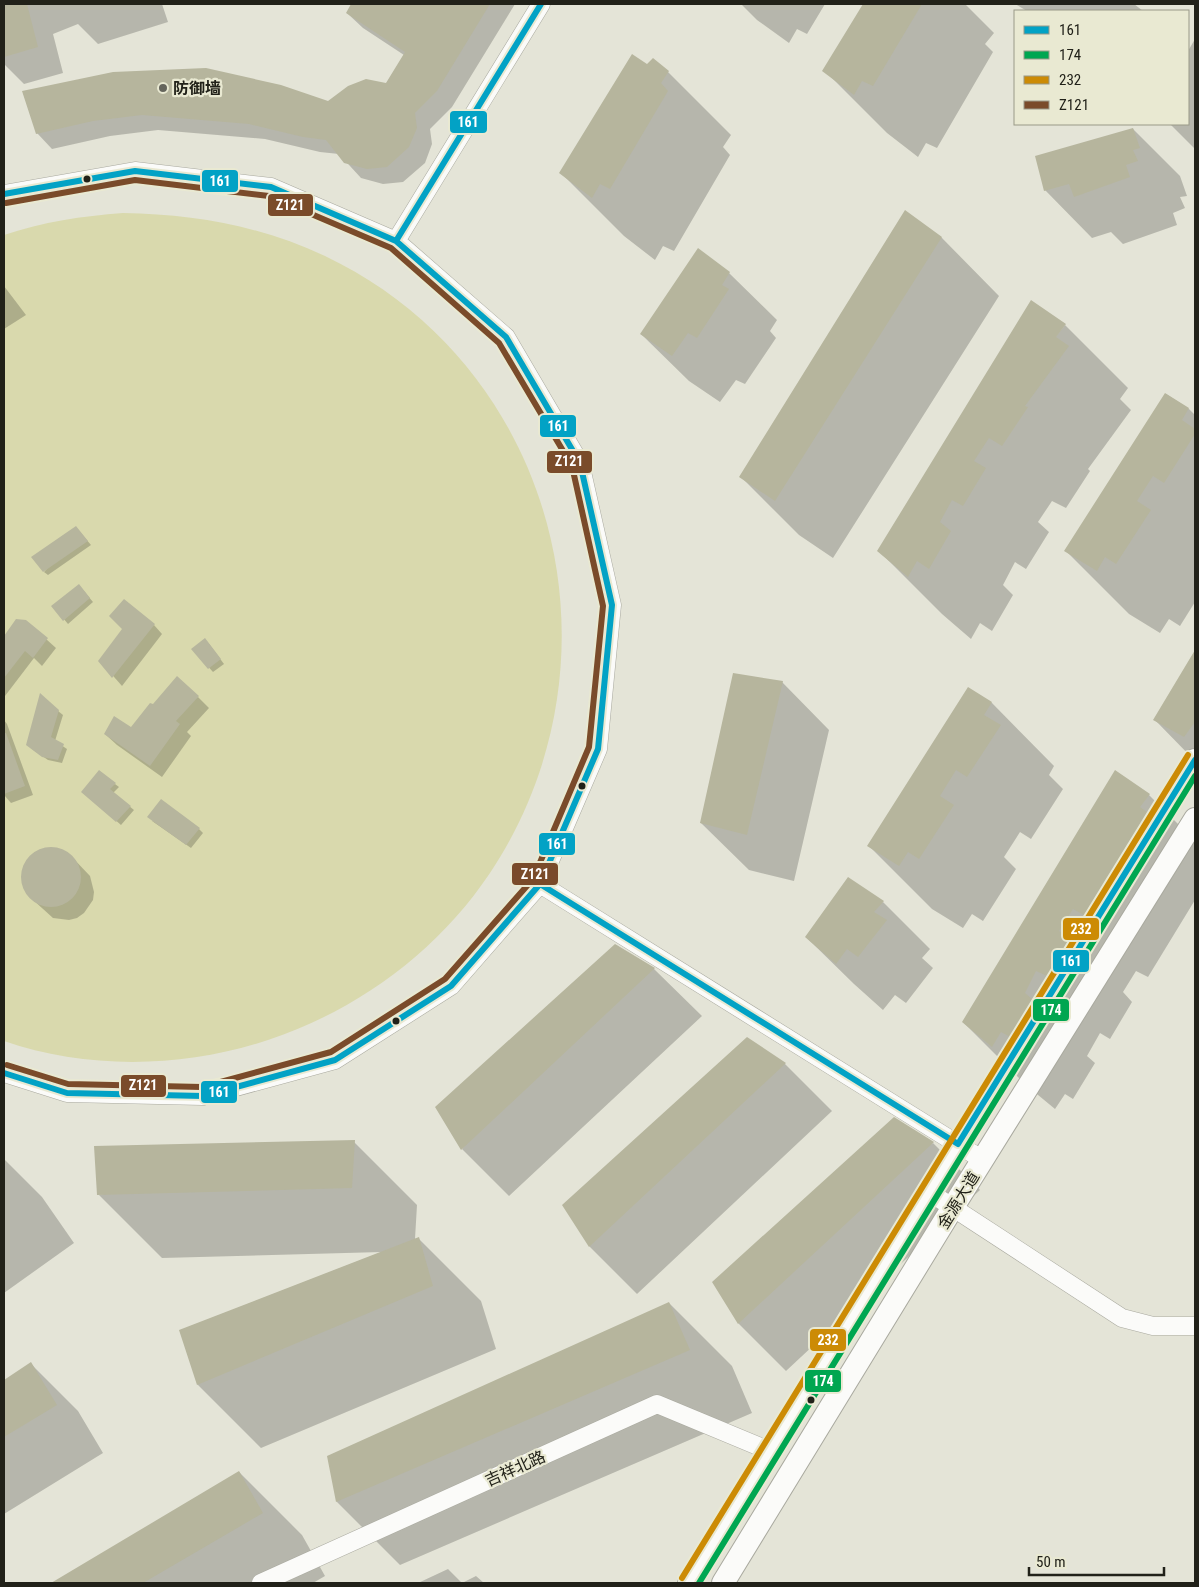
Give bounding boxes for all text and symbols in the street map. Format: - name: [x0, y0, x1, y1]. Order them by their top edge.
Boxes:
- legend: [1014, 10, 1189, 125]
- text: 161: [1059, 21, 1081, 39]
- text: 174: [1059, 46, 1081, 64]
- text: 232: [1059, 71, 1081, 89]
- place label: 防御墙: [173, 79, 221, 98]
- marker: 防御墙: [157, 82, 169, 94]
- text: Z121: [1059, 96, 1089, 114]
- line badge: 161: [449, 110, 488, 134]
- text: 161: [457, 114, 479, 130]
- line badge: 161: [201, 169, 239, 193]
- text: 161: [209, 173, 231, 189]
- unlabelled marker: [82, 174, 92, 184]
- line badge: Z121: [267, 193, 314, 217]
- text: Z121: [276, 197, 304, 213]
- line badge: 161: [539, 414, 577, 438]
- text: 161: [547, 418, 569, 434]
- line badge: Z121: [546, 450, 593, 474]
- text: Z121: [555, 453, 583, 469]
- unlabelled marker: [577, 781, 587, 791]
- line badge: 161: [538, 832, 576, 856]
- text: 161: [546, 836, 568, 852]
- line badge: Z121: [511, 862, 559, 886]
- text: Z121: [521, 866, 549, 882]
- line badge: 232: [1062, 917, 1100, 941]
- text: 232: [1070, 921, 1092, 937]
- line badge: 161: [1052, 949, 1090, 973]
- text: 161: [1060, 953, 1082, 969]
- line badge: 174: [1032, 998, 1070, 1022]
- text: 174: [1040, 1002, 1062, 1018]
- unlabelled marker: [391, 1016, 401, 1026]
- line badge: Z121: [120, 1074, 167, 1098]
- text: Z121: [129, 1077, 157, 1093]
- line badge: 161: [200, 1080, 238, 1104]
- text: 161: [208, 1084, 230, 1100]
- street label: 金源大道: [933, 1168, 983, 1232]
- line badge: 232: [809, 1328, 847, 1352]
- text: 232: [817, 1332, 839, 1348]
- line badge: 174: [804, 1369, 842, 1393]
- text: 174: [812, 1373, 834, 1389]
- unlabelled marker: [806, 1395, 816, 1405]
- street label: 吉祥北路: [482, 1447, 548, 1490]
- scale bar: [1029, 1544, 1164, 1576]
- text: 50 m: [1036, 1553, 1066, 1571]

